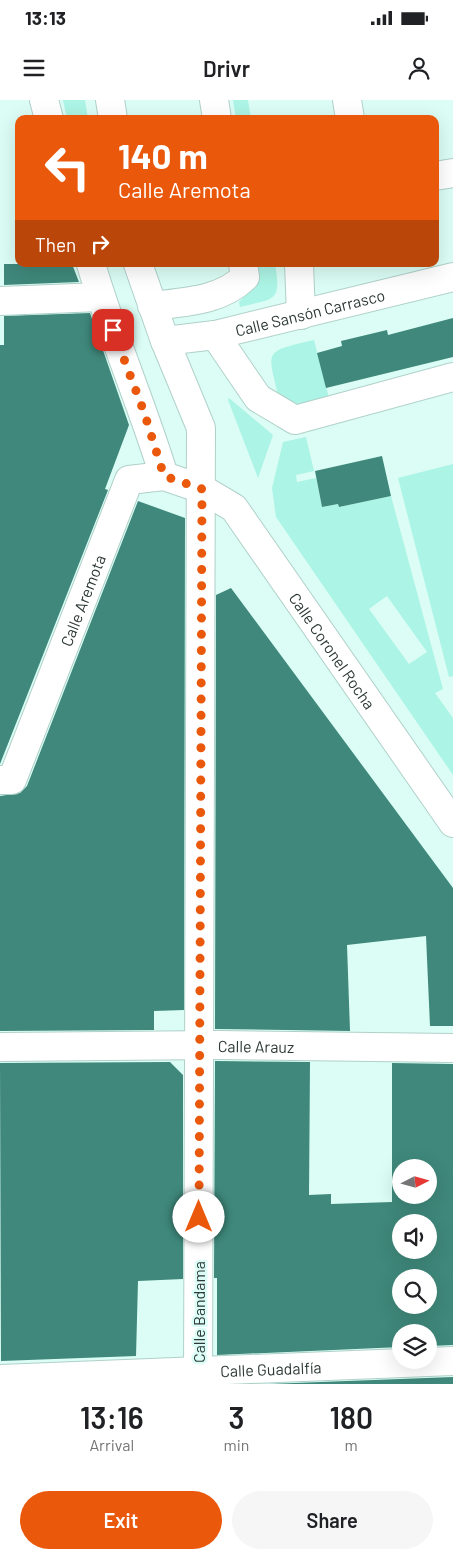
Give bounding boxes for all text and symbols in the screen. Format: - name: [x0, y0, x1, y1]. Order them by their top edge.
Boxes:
- text: 13:13: [25, 6, 66, 29]
- icon: menu: [20, 54, 48, 82]
- icon: person: [405, 54, 433, 82]
- text: Drivr: [203, 55, 250, 81]
- text: 140 m: [118, 134, 208, 176]
- icon: left: [35, 135, 100, 200]
- text: Calle Aremota: [118, 176, 251, 202]
- icon: right: [86, 230, 114, 258]
- text: Then: [35, 233, 76, 256]
- street label: Calle Sansón Carrasco: [233, 284, 387, 339]
- pin: [92, 309, 134, 351]
- icon: arrive: [99, 316, 127, 344]
- street label: Calle Aremota: [56, 552, 109, 649]
- street label: Calle Coronel Rocha: [286, 589, 380, 712]
- street label: Calle Arauz: [218, 1036, 294, 1055]
- north arrow: [392, 1159, 438, 1204]
- map controls: [392, 1159, 437, 1369]
- position arrow: [172, 1190, 224, 1242]
- button: sound: [392, 1214, 437, 1259]
- street label: Calle Bandama: [189, 1261, 208, 1363]
- button: search: [392, 1269, 437, 1314]
- button: layers: [392, 1324, 437, 1369]
- street label: Calle Guadalfía: [220, 1357, 322, 1380]
- text: 13:16: [80, 1399, 144, 1435]
- text: 3: [229, 1399, 244, 1435]
- text: 180: [329, 1399, 373, 1435]
- text: Arrival: [89, 1435, 134, 1454]
- text: min: [224, 1435, 249, 1454]
- text: m: [345, 1435, 358, 1454]
- button: Exit: [20, 1491, 222, 1549]
- button: Share: [232, 1491, 433, 1549]

